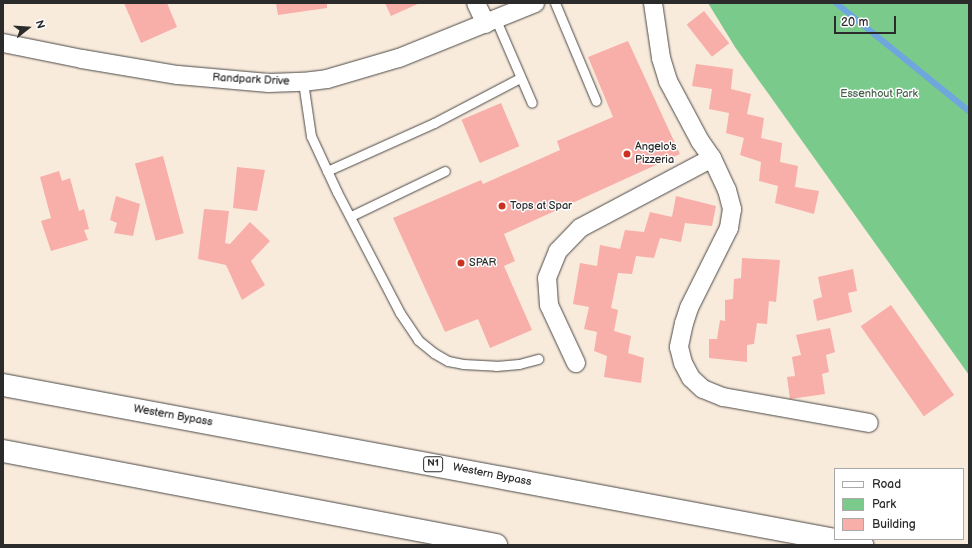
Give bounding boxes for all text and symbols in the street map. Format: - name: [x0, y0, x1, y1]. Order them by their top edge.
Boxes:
- north arrow: [8, 8, 48, 48]
- scale bar: [836, 8, 898, 34]
- text: 20 m: [841, 15, 868, 30]
- text: N: [33, 18, 47, 30]
- street label: Randpark Drive: [212, 71, 290, 89]
- park label: Essenhout Park: [840, 87, 918, 101]
- place label: Angelo's Pizzeria: [635, 141, 676, 167]
- marker: Angelo's Pizzeria: [622, 149, 632, 159]
- place label: Tops at Spar: [510, 199, 572, 213]
- marker: Tops at Spar: [497, 201, 507, 211]
- place label: SPAR: [469, 256, 496, 270]
- marker: SPAR: [456, 258, 466, 268]
- street label: Western Bypass: [132, 403, 214, 429]
- road number: N1: [423, 456, 443, 472]
- street label: Western Bypass: [451, 461, 533, 489]
- legend: [834, 468, 964, 540]
- text: Road: [872, 477, 901, 492]
- text: Park: [872, 497, 896, 512]
- text: Building: [872, 517, 916, 532]

